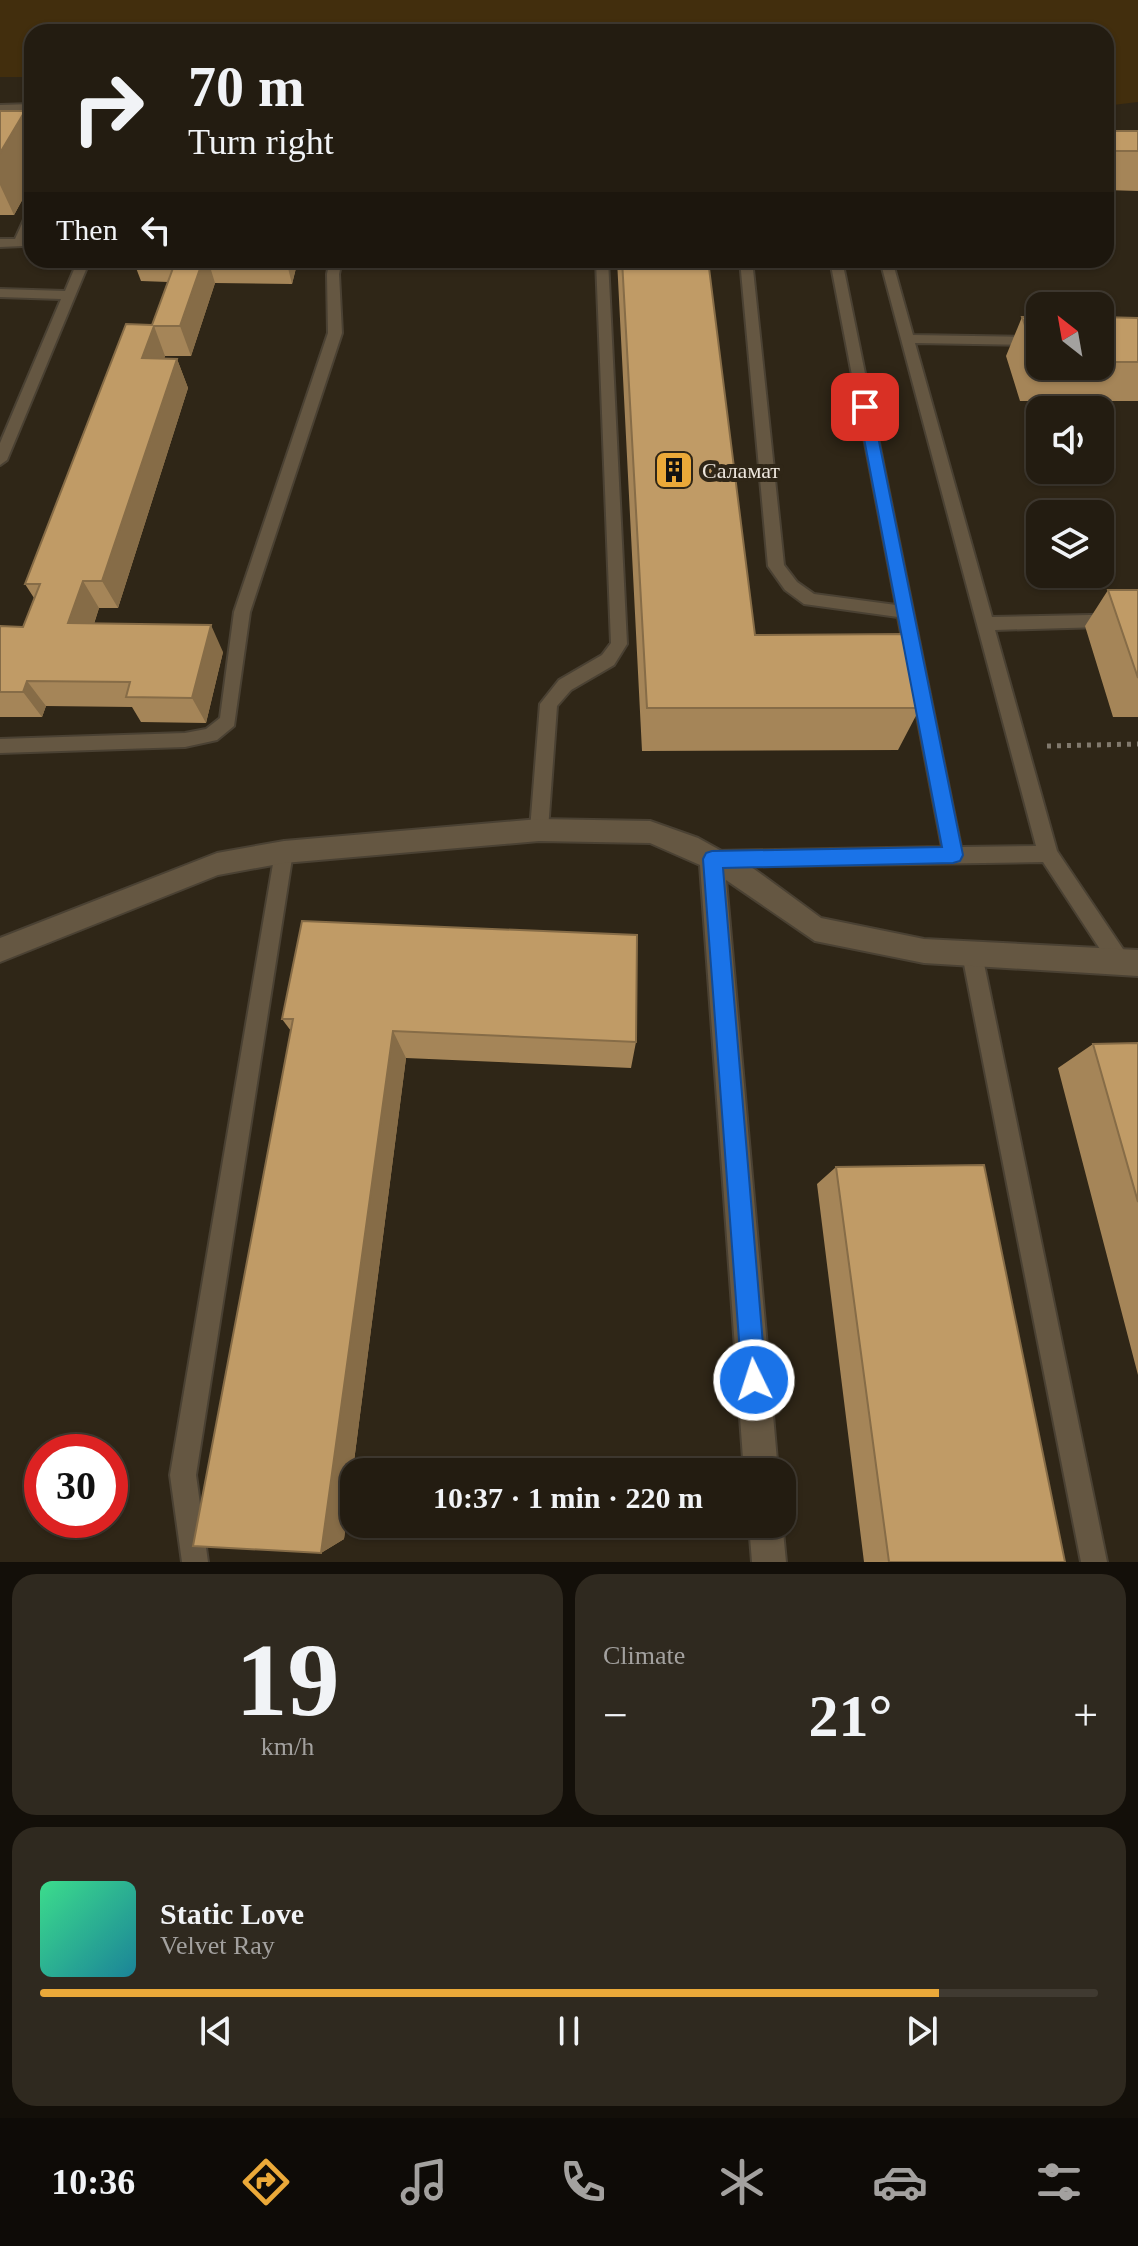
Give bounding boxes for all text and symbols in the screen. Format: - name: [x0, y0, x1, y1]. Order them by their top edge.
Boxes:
- icon: right: [56, 56, 160, 160]
- text: 70 m: [188, 56, 305, 118]
- text: Turn right: [188, 122, 334, 162]
- icon: left: [134, 208, 178, 252]
- text: Then: [56, 213, 118, 246]
- north arrow: [1026, 292, 1114, 380]
- map controls: [1026, 292, 1114, 588]
- pin: [831, 373, 899, 441]
- icon: arrive: [843, 385, 887, 429]
- button: sound: [1026, 396, 1114, 484]
- building icon: Саламат: [653, 449, 695, 491]
- place label: Саламат: [702, 458, 780, 483]
- button: layers: [1026, 500, 1114, 588]
- position arrow: [712, 1338, 796, 1422]
- speed limit sign: 30: [24, 1434, 128, 1538]
- text: 10:37 · 1 min · 220 m: [433, 1481, 703, 1514]
- text: 19: [236, 1622, 340, 1737]
- text: Climate: [603, 1641, 685, 1670]
- text: 21°: [809, 1683, 893, 1749]
- text: −: [603, 1691, 628, 1740]
- text: +: [1073, 1691, 1098, 1740]
- text: km/h: [261, 1732, 314, 1761]
- text: Static Love: [160, 1897, 304, 1930]
- text: Velvet Ray: [160, 1931, 275, 1960]
- icon: previous: [194, 2009, 238, 2053]
- icon: pause: [547, 2009, 591, 2053]
- icon: next: [900, 2009, 944, 2053]
- icon: directions: [238, 2154, 294, 2210]
- icon: music: [396, 2154, 452, 2210]
- icon: phone: [555, 2154, 611, 2210]
- icon: climate: [714, 2154, 770, 2210]
- icon: car: [872, 2154, 928, 2210]
- icon: filters: [1031, 2154, 1087, 2210]
- text: 10:36: [51, 2162, 135, 2202]

